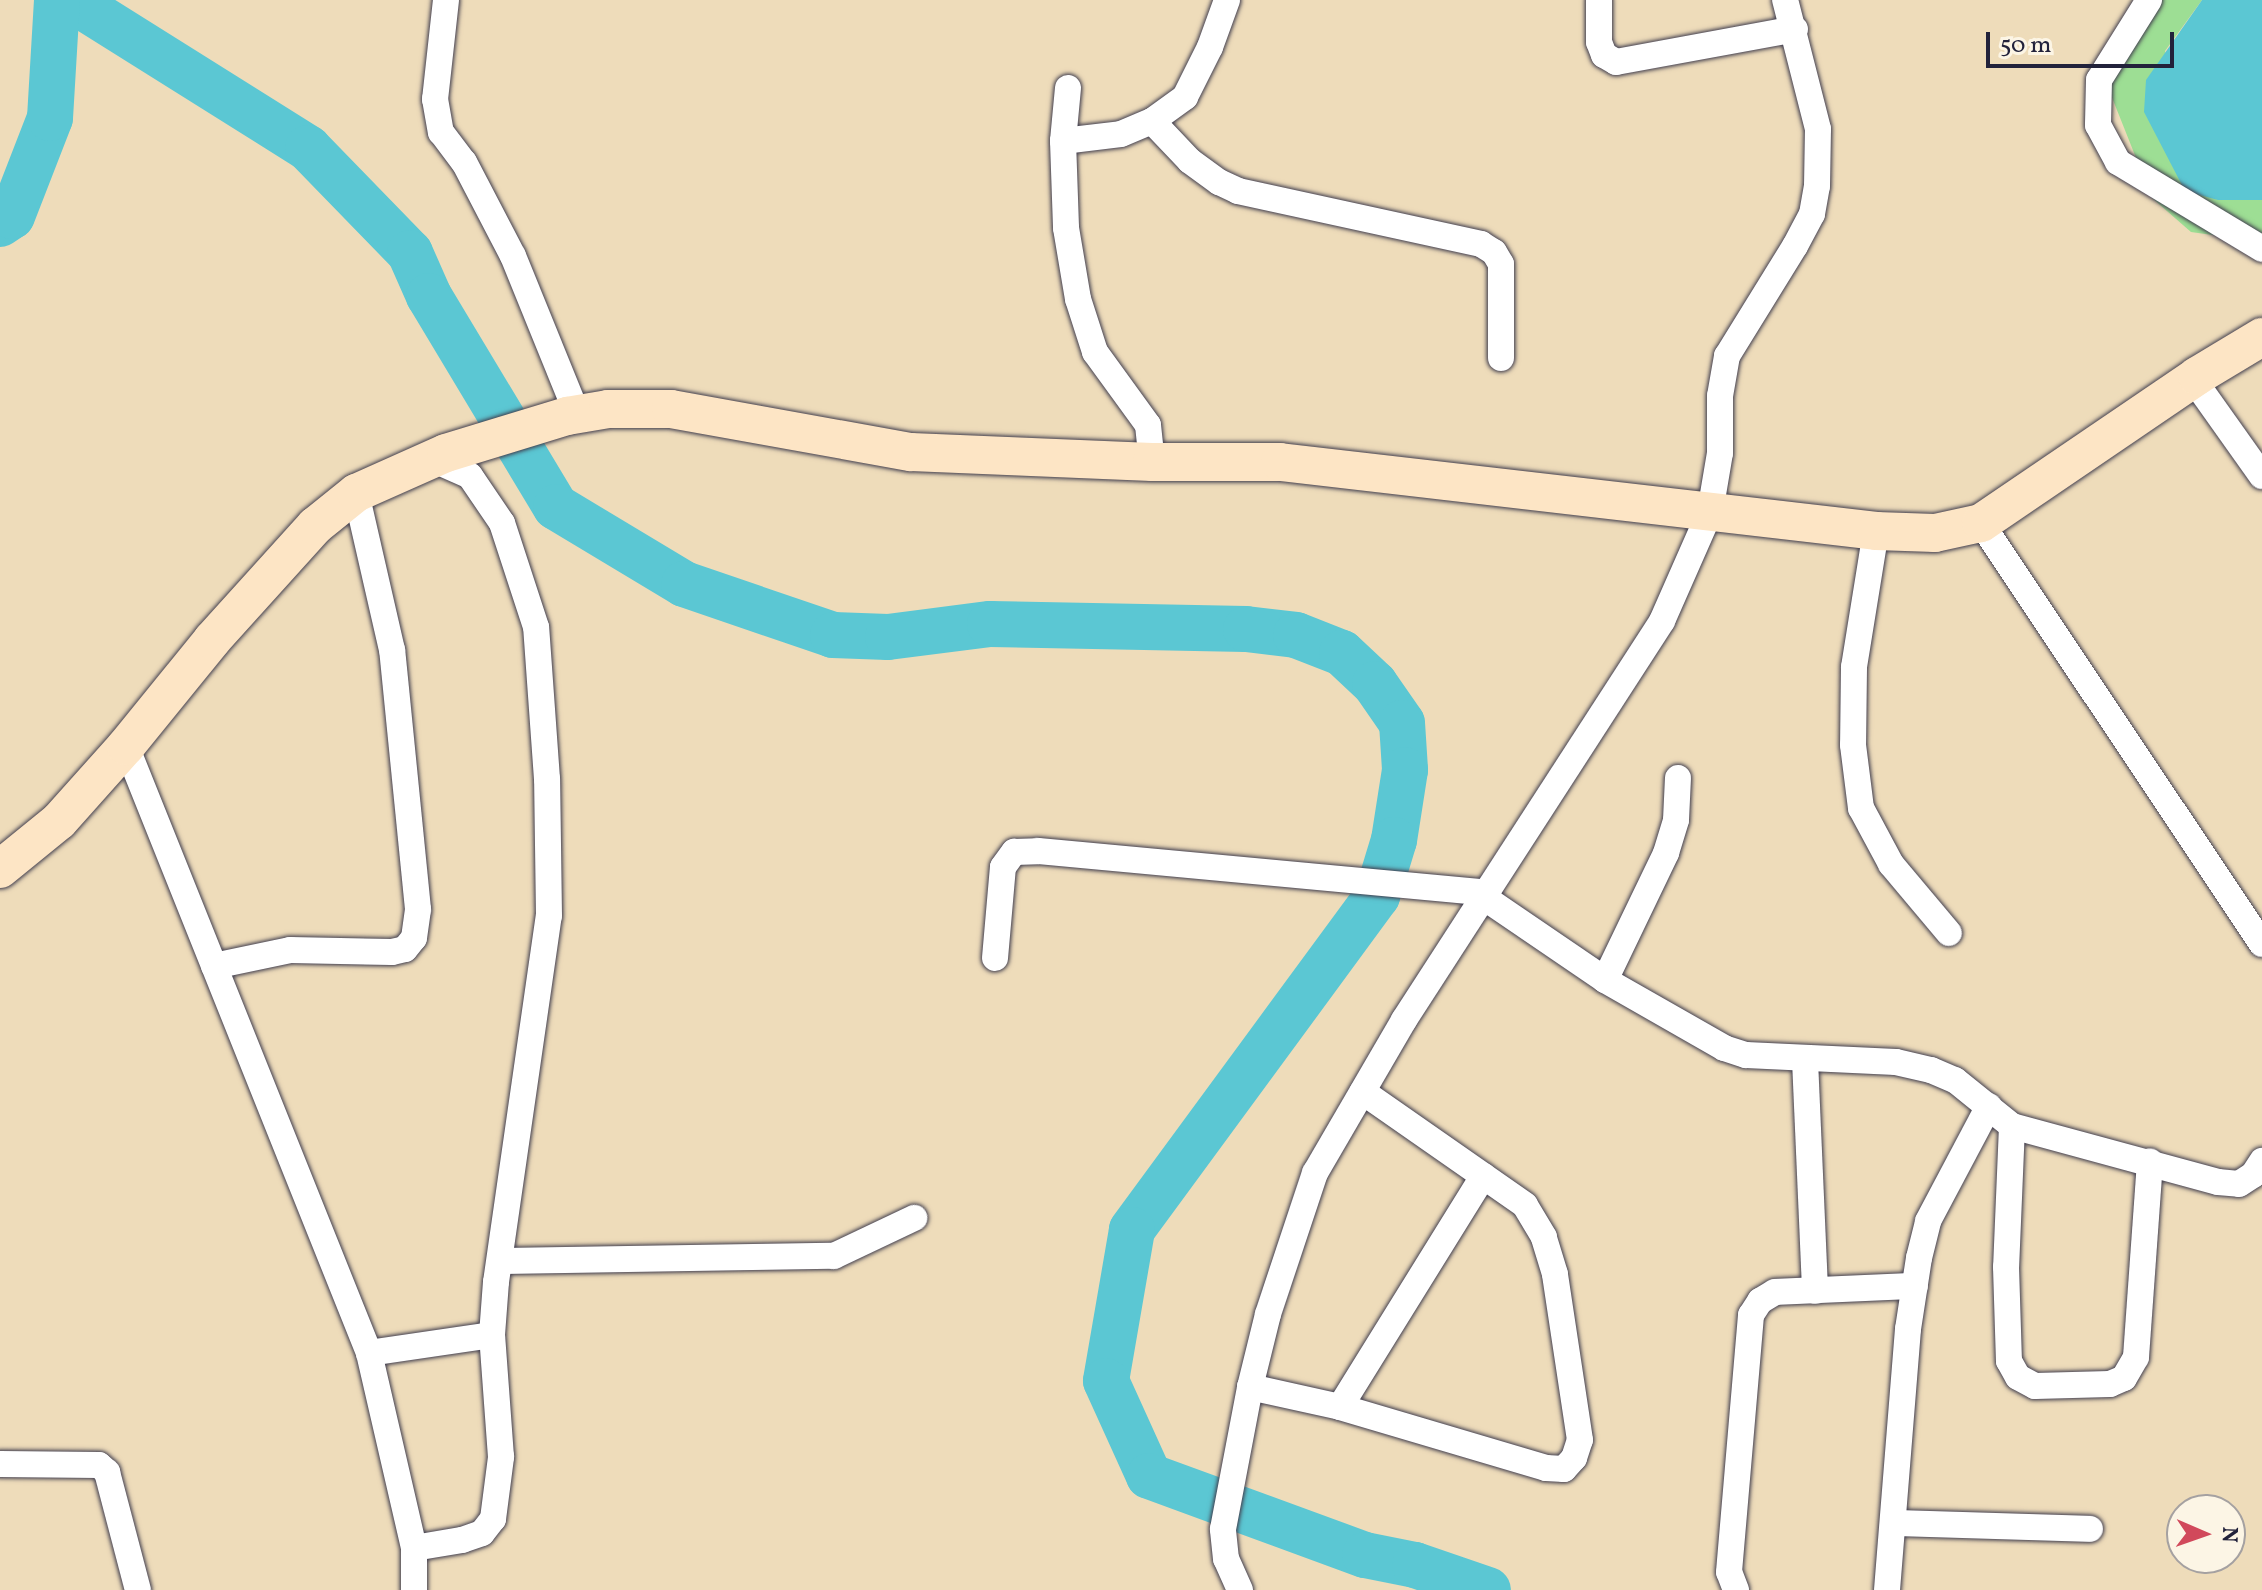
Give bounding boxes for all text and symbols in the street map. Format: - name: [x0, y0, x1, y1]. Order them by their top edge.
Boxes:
- scale bar: [1990, 16, 2178, 66]
- text: 50 m: [2000, 29, 2052, 63]
- north arrow: [2166, 1494, 2246, 1574]
- text: N: [2213, 1526, 2244, 1543]

